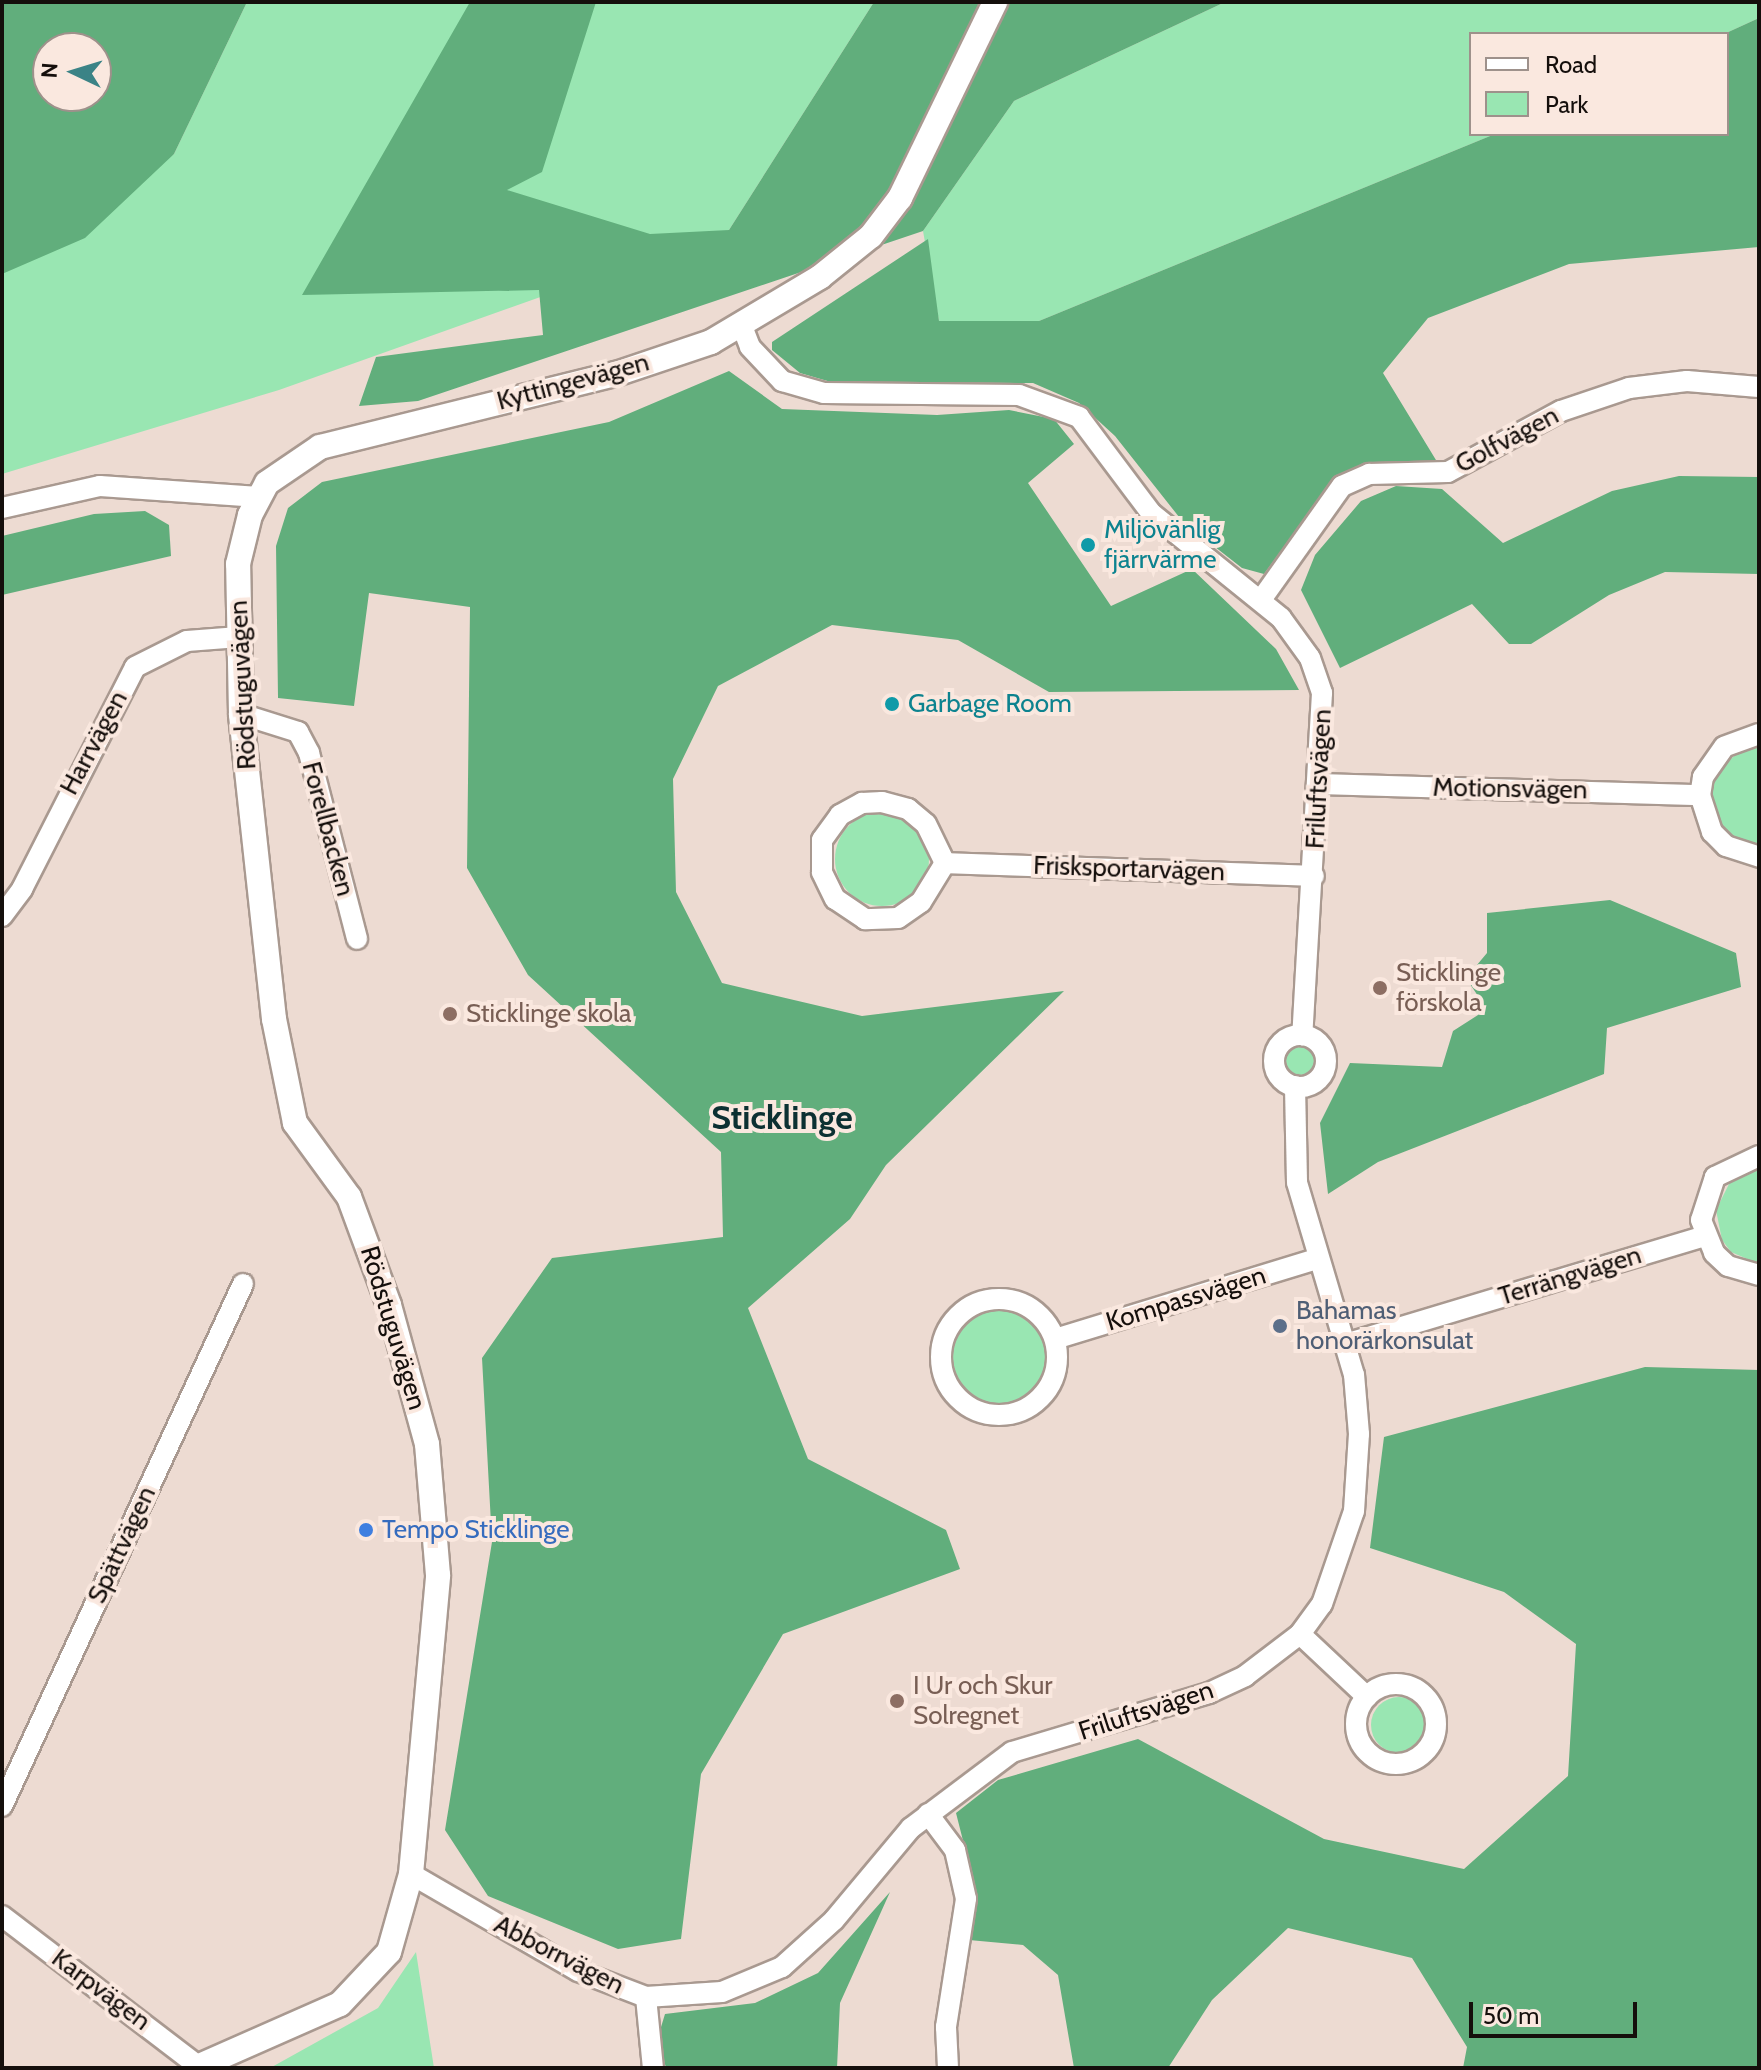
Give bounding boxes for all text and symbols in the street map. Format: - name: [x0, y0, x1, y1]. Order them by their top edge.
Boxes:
- north arrow: [32, 32, 112, 112]
- legend: [1469, 32, 1729, 136]
- text: Road: [1545, 50, 1597, 79]
- text: N: [36, 62, 64, 79]
- text: Park: [1545, 90, 1588, 119]
- street label: Kyttingevägen: [494, 347, 652, 417]
- street label: Golfvägen: [1450, 400, 1564, 480]
- place label: Miljövänlig fjärrvärme: [1104, 514, 1220, 576]
- marker: Miljövänlig fjärrvärme: [1079, 536, 1097, 554]
- street label: Rödstuguvägen: [223, 600, 263, 770]
- street label: Harrvägen: [54, 686, 134, 800]
- place label: Garbage Room: [908, 688, 1072, 720]
- marker: Garbage Room: [883, 695, 901, 713]
- street label: Friluftsvägen: [1300, 708, 1338, 850]
- street label: Forellbacken: [295, 758, 361, 900]
- street label: Motionsvägen: [1432, 772, 1588, 806]
- street label: Frisksportarvägen: [1033, 850, 1225, 888]
- place label: Sticklinge förskola: [1396, 957, 1501, 1018]
- marker: Sticklinge förskola: [1371, 979, 1389, 997]
- place label: Sticklinge skola: [466, 998, 632, 1030]
- marker: Sticklinge skola: [441, 1005, 459, 1023]
- district label: Sticklinge: [711, 1098, 853, 1138]
- street label: Terrängvägen: [1495, 1240, 1645, 1312]
- street label: Rödstuguvägen: [353, 1242, 433, 1414]
- street label: Kompassvägen: [1102, 1260, 1270, 1338]
- place label: Bahamas honorärkonsulat: [1296, 1295, 1473, 1356]
- marker: Bahamas honorärkonsulat: [1271, 1317, 1289, 1335]
- street label: Spättvägen: [81, 1482, 163, 1608]
- place label: Tempo Sticklinge: [382, 1514, 570, 1546]
- marker: Tempo Sticklinge: [357, 1521, 375, 1539]
- place label: I Ur och Skur Solregnet: [913, 1670, 1053, 1732]
- street label: Friluftsvägen: [1075, 1675, 1217, 1747]
- marker: I Ur och Skur Solregnet: [888, 1692, 906, 1710]
- street label: Abborrvägen: [489, 1909, 629, 2001]
- street label: Karpvägen: [45, 1943, 157, 2037]
- scale bar: [1473, 1986, 1641, 2036]
- text: 50 m: [1483, 2001, 1539, 2030]

